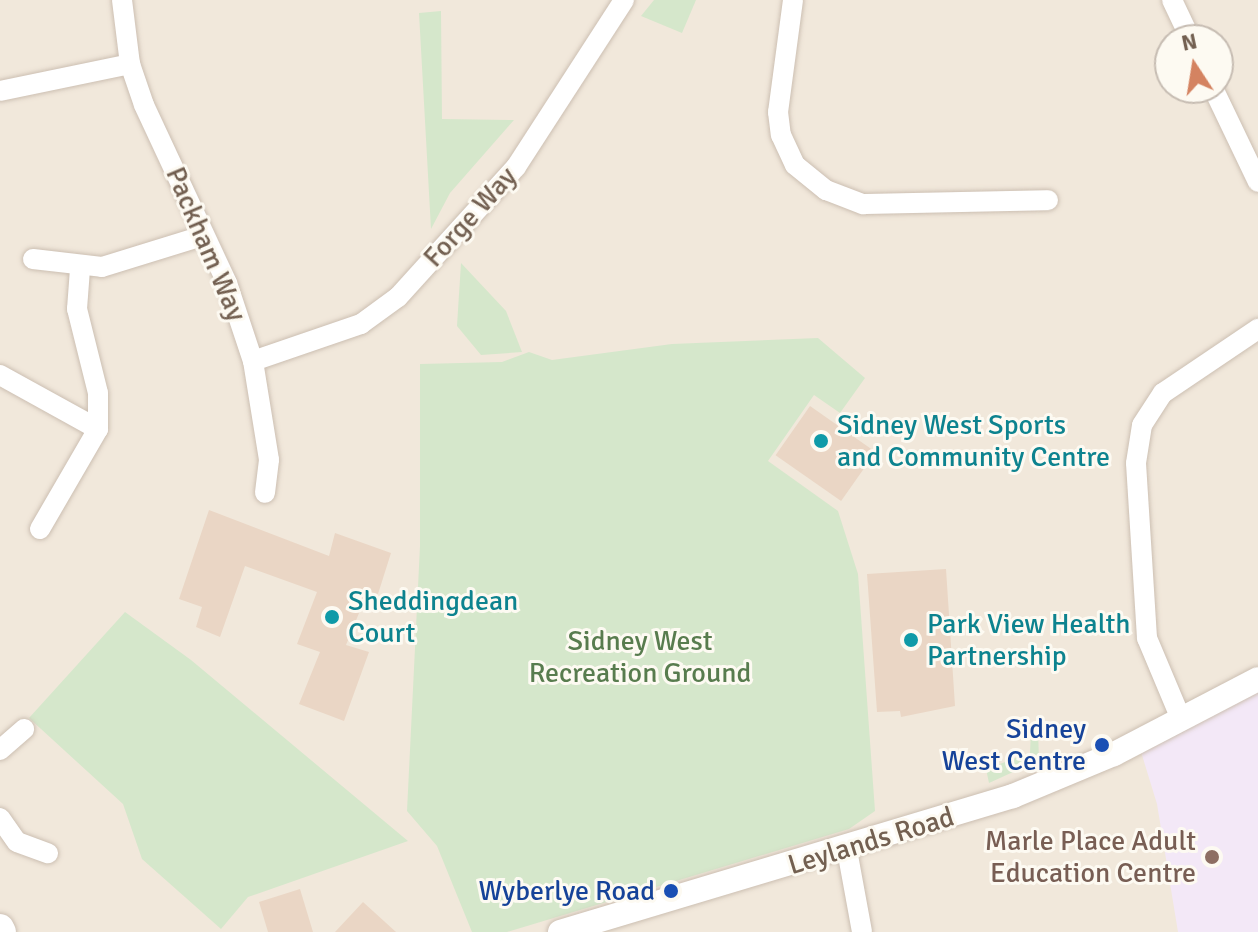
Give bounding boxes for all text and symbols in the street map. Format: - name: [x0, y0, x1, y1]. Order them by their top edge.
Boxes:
- north arrow: [1154, 24, 1234, 104]
- text: N: [1179, 27, 1200, 57]
- street label: Forge Way: [416, 160, 524, 274]
- street label: Packham Way: [158, 162, 254, 326]
- place label: Sidney West Sports and Community Centre: [837, 408, 1110, 474]
- marker: Sidney West Sports and Community Centre: [812, 432, 830, 450]
- place label: Sheddingdean Court: [348, 584, 518, 650]
- place label: Park View Health Partnership: [927, 607, 1131, 673]
- marker: Sheddingdean Court: [323, 608, 341, 626]
- park label: Sidney West Recreation Ground: [529, 624, 751, 690]
- marker: Park View Health Partnership: [902, 631, 920, 649]
- place label: Sidney West Centre: [942, 712, 1086, 778]
- marker: Sidney West Centre: [1093, 736, 1111, 754]
- street label: Leylands Road: [784, 800, 958, 882]
- place label: Marle Place Adult Education Centre: [985, 824, 1196, 890]
- marker: Marle Place Adult Education Centre: [1203, 848, 1221, 866]
- place label: Wyberlye Road: [478, 874, 655, 908]
- marker: Wyberlye Road: [662, 882, 680, 900]

